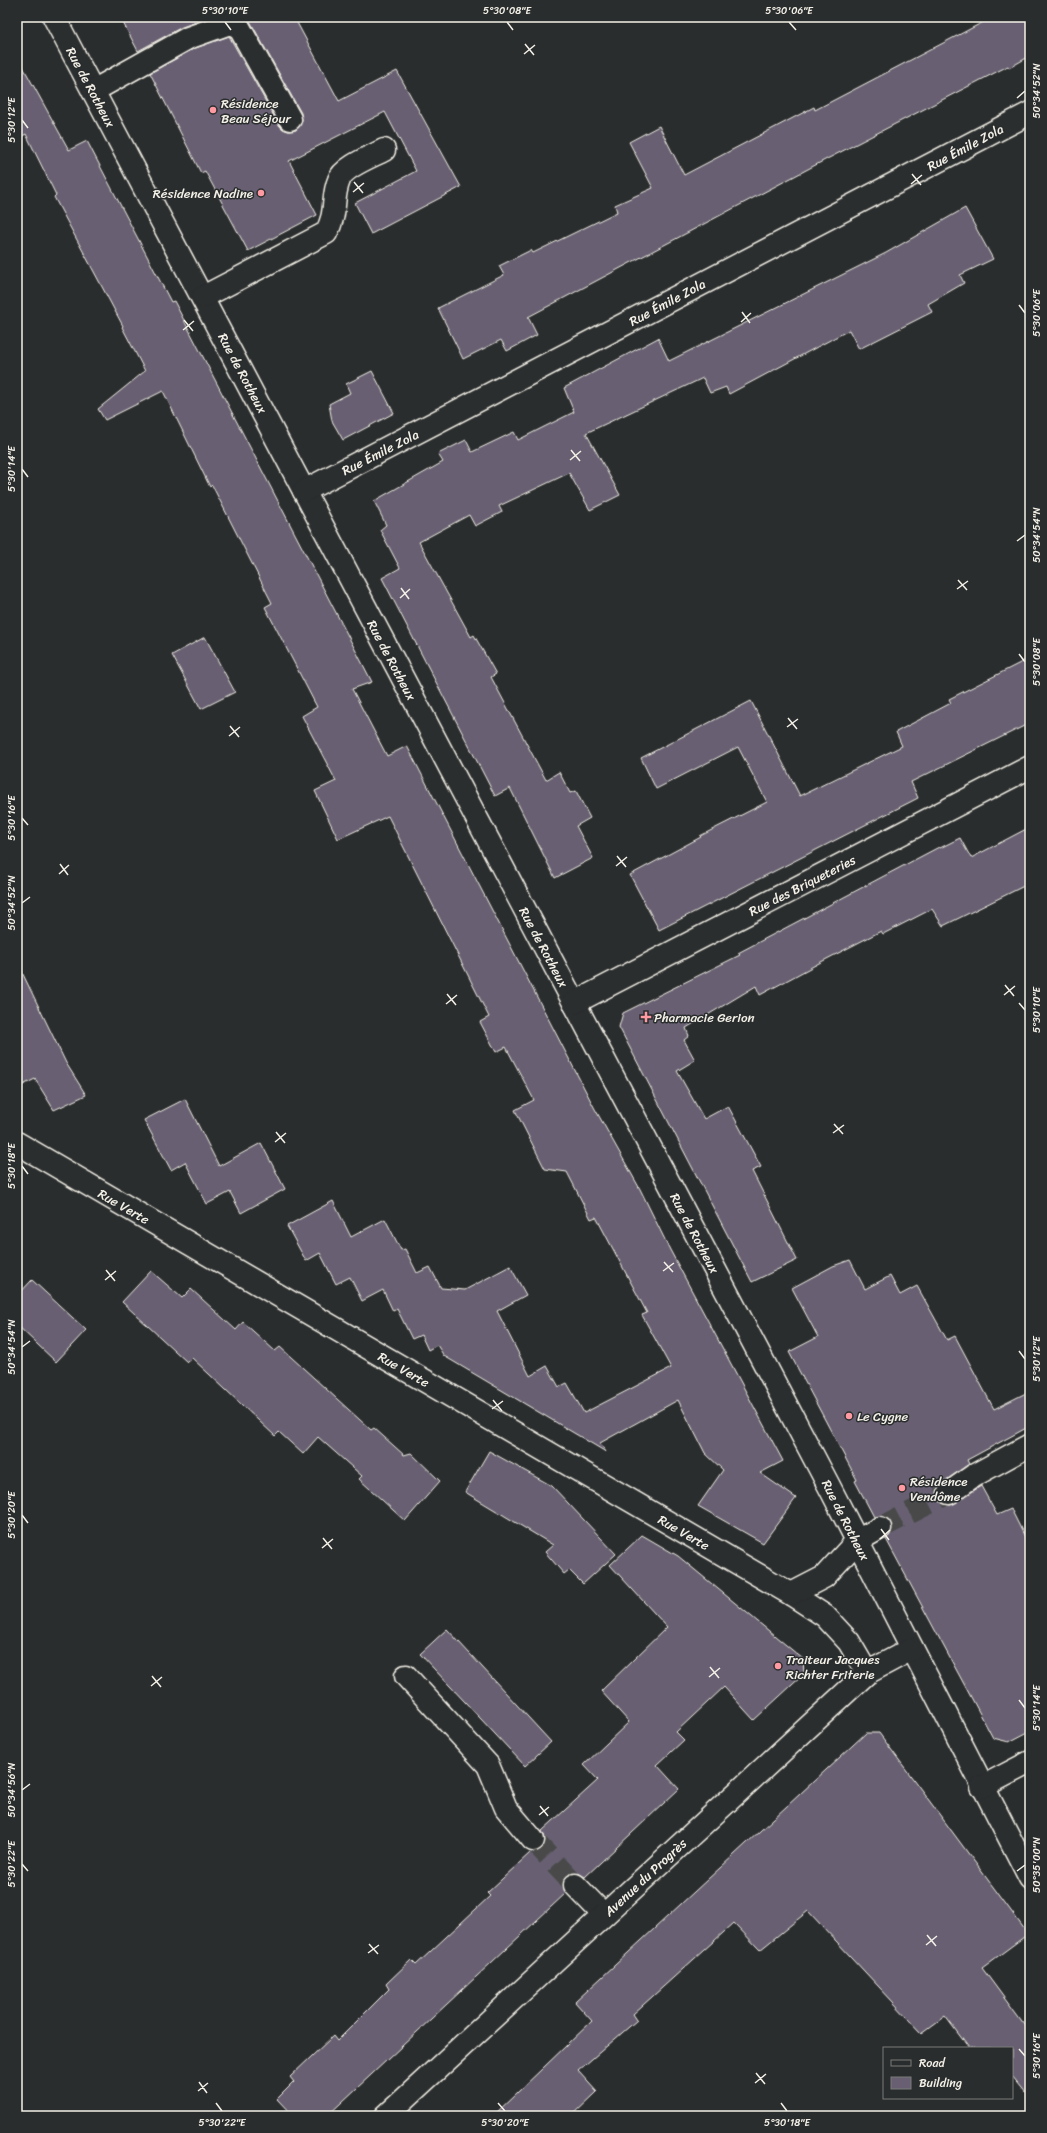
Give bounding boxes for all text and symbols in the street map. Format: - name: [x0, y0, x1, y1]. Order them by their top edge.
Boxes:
- text: 5°30'10"E: [202, 2, 250, 20]
- text: 5°30'08"E: [483, 2, 532, 20]
- text: 5°30'06"E: [765, 2, 814, 20]
- street label: Rue de Rotheux: [60, 43, 122, 132]
- text: 50°34'52"N: [1028, 63, 1046, 119]
- place label: Résidence Beau Séjour: [221, 92, 291, 130]
- text: 5°30'12"E: [3, 96, 21, 143]
- marker: Résidence Beau Séjour: [208, 105, 218, 115]
- street label: Rue Émile Zola: [923, 117, 1008, 177]
- place label: Résidence Nadine: [153, 182, 253, 205]
- marker: Résidence Nadine: [256, 188, 266, 198]
- street label: Rue Émile Zola: [625, 272, 710, 332]
- text: 5°30'06"E: [1028, 288, 1046, 337]
- street label: Rue de Rotheux: [212, 329, 274, 418]
- street label: Rue Émile Zola: [338, 423, 423, 482]
- text: 5°30'14"E: [3, 444, 21, 492]
- text: 50°34'54"N: [1028, 507, 1046, 563]
- street label: Rue de Rotheux: [361, 616, 423, 705]
- text: 5°30'08"E: [1028, 637, 1046, 686]
- text: 5°30'16"E: [3, 794, 21, 841]
- street label: Rue des Briqueteries: [745, 848, 861, 922]
- text: 50°34'52"N: [3, 875, 21, 931]
- street label: Rue de Rotheux: [513, 903, 575, 992]
- text: 5°30'10"E: [1028, 985, 1046, 1033]
- place label: Pharmacie Gerion: [654, 1006, 755, 1029]
- marker: Pharmacie Gerion: [641, 1012, 651, 1022]
- text: 5°30'18"E: [3, 1142, 21, 1189]
- street label: Rue Verte: [93, 1182, 154, 1231]
- street label: Rue de Rotheux: [664, 1189, 726, 1278]
- text: 50°34'54"N: [3, 1319, 21, 1375]
- text: 5°30'12"E: [1028, 1335, 1046, 1382]
- street label: Rue Verte: [373, 1345, 434, 1394]
- place label: Le Cygne: [857, 1405, 909, 1428]
- marker: Le Cygne: [844, 1411, 854, 1421]
- place label: Résidence Vendôme: [910, 1470, 968, 1508]
- street label: Rue de Rotheux: [815, 1475, 876, 1565]
- marker: Résidence Vendôme: [897, 1483, 907, 1493]
- text: 5°30'20"E: [3, 1490, 21, 1539]
- street label: Rue Verte: [653, 1508, 714, 1557]
- place label: Traiteur Jacques Richter Friterie: [786, 1648, 880, 1686]
- marker: Traiteur Jacques Richter Friterie: [773, 1661, 783, 1671]
- text: 5°30'14"E: [1028, 1683, 1046, 1731]
- text: 50°34'56"N: [3, 1762, 21, 1818]
- street label: Avenue du Progrès: [598, 1832, 693, 1923]
- text: 50°35'00"N: [1028, 1837, 1046, 1893]
- text: 5°30'22"E: [3, 1839, 21, 1888]
- text: 5°30'16"E: [1028, 2032, 1046, 2079]
- legend: [883, 2047, 1013, 2099]
- text: Road: [919, 2052, 946, 2074]
- text: Building: [919, 2072, 962, 2094]
- text: 5°30'22"E: [198, 2114, 247, 2132]
- text: 5°30'20"E: [481, 2114, 530, 2132]
- text: 5°30'18"E: [764, 2114, 811, 2132]

